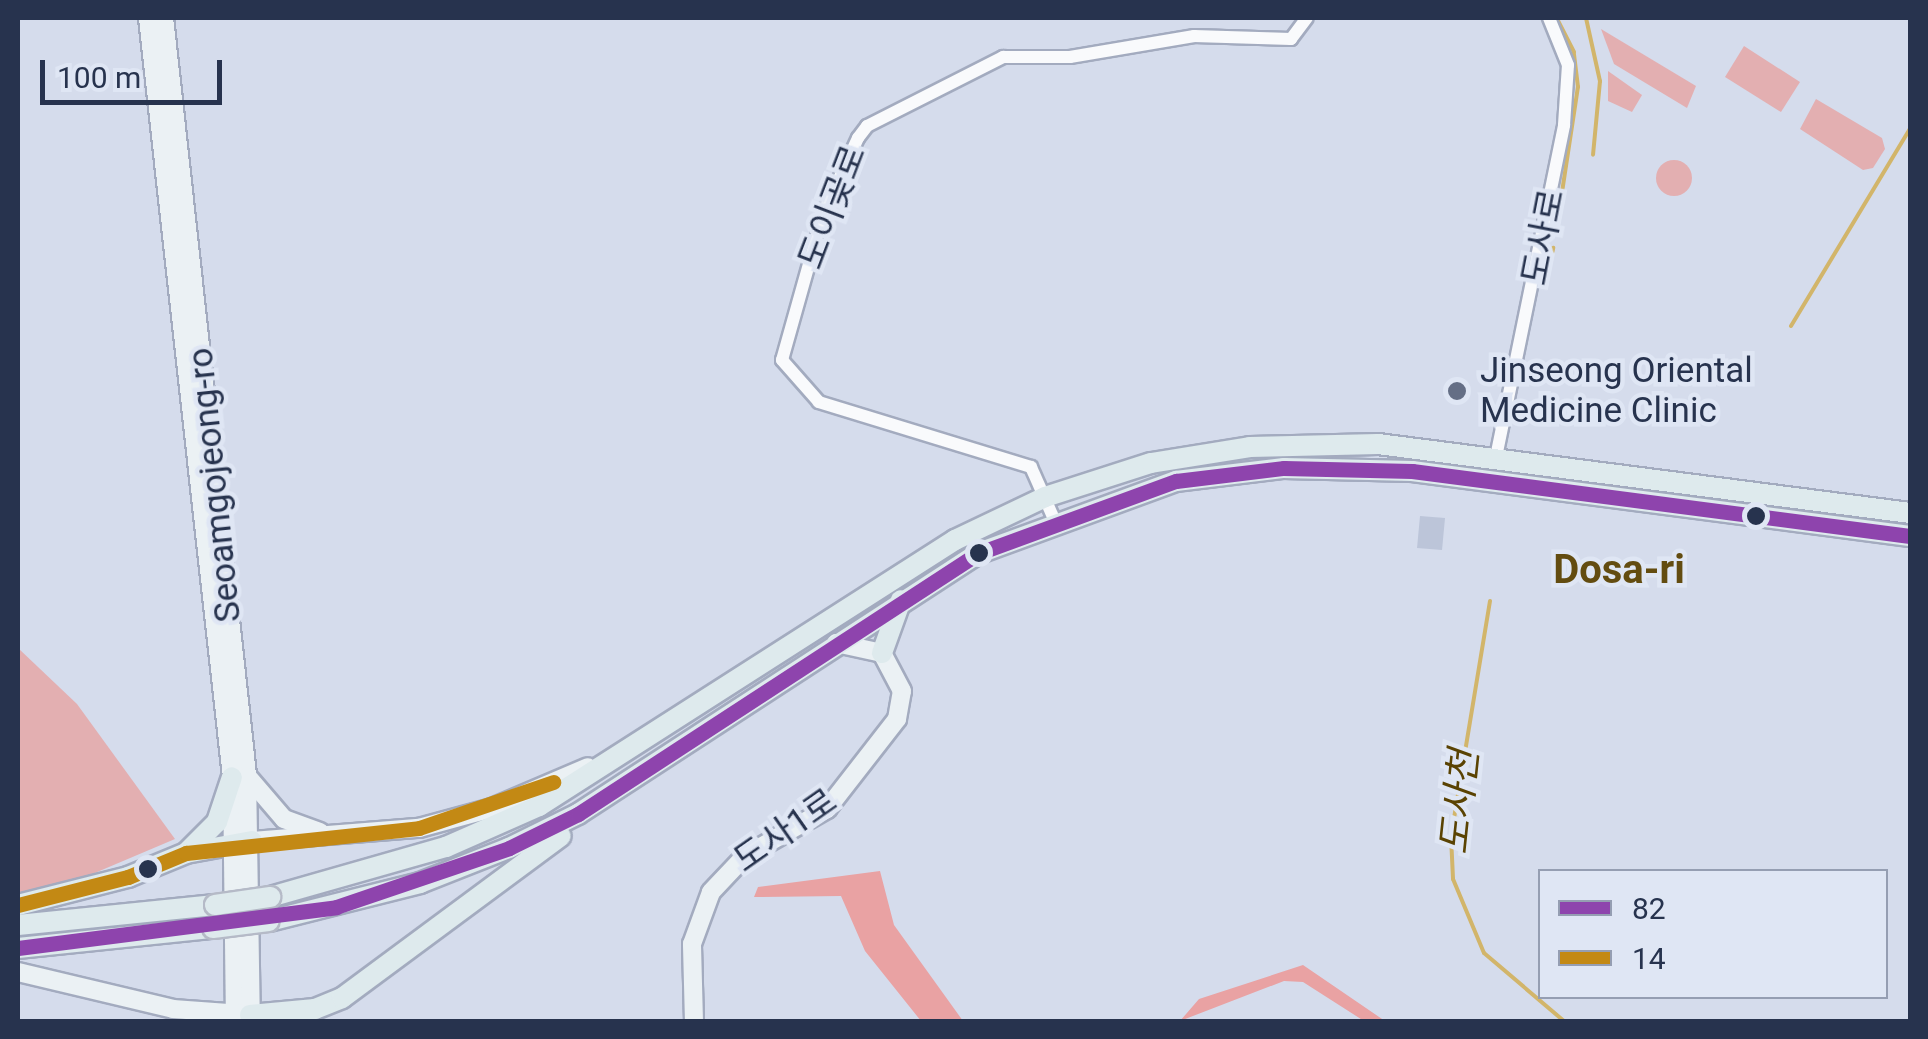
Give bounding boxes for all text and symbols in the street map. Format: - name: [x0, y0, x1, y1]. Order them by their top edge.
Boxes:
- scale bar: [45, 40, 228, 102]
- text: 100 m: [57, 60, 141, 95]
- street label: 도이곶로: [790, 139, 876, 275]
- street label: 도사로: [1514, 186, 1574, 288]
- street label: Seoamgojeong-ro: [180, 346, 250, 624]
- place label: Jinseong Oriental Medicine Clinic: [1480, 350, 1753, 432]
- marker: Jinseong Oriental Medicine Clinic: [1444, 378, 1470, 404]
- unlabelled marker: [1746, 506, 1766, 526]
- unlabelled marker: [969, 543, 989, 563]
- district label: Dosa-ri: [1553, 546, 1685, 594]
- water label: 도사천: [1432, 747, 1488, 857]
- street label: 도사1로: [726, 780, 846, 882]
- unlabelled marker: [138, 859, 158, 879]
- legend: [1538, 869, 1888, 999]
- text: 82: [1632, 891, 1666, 926]
- text: 14: [1632, 941, 1666, 976]

